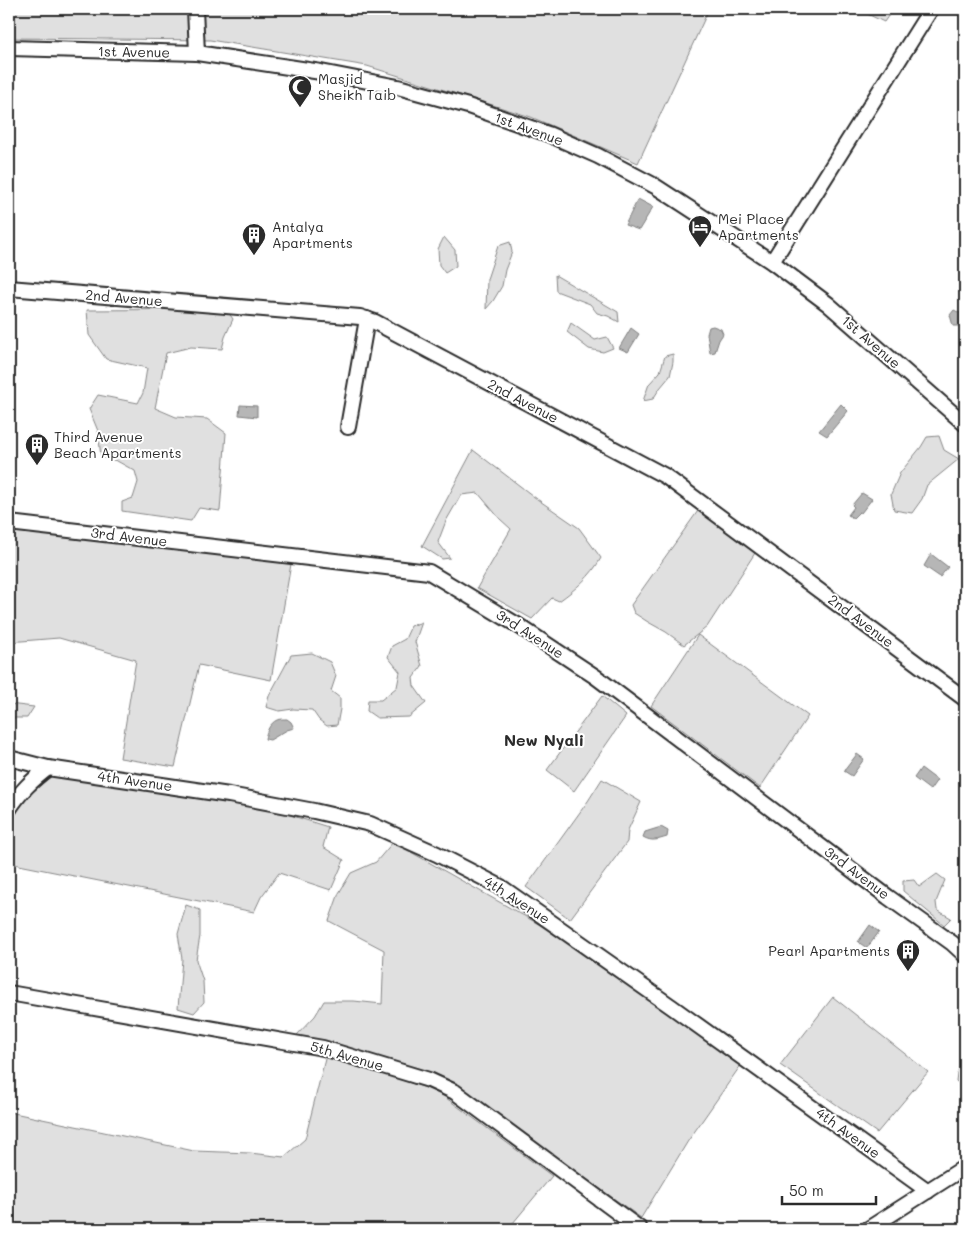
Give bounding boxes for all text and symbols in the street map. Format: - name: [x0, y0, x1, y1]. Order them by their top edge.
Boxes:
- street label: 1st Avenue: [98, 41, 170, 62]
- place label: Masjid Sheikh Taib: [318, 69, 396, 104]
- mosque icon: Masjid Sheikh Taib: [287, 74, 313, 108]
- street label: 1st Avenue: [492, 107, 566, 150]
- place label: Mei Place Apartments: [718, 209, 799, 244]
- hotel icon: Mei Place Apartments: [687, 214, 713, 248]
- place label: Antalya Apartments: [272, 217, 353, 252]
- building icon: Antalya Apartments: [241, 222, 267, 256]
- street label: 2nd Avenue: [85, 285, 163, 310]
- street label: 1st Avenue: [838, 311, 905, 372]
- street label: 2nd Avenue: [485, 374, 562, 427]
- place label: Third Avenue Beach Apartments: [54, 427, 181, 462]
- building icon: Third Avenue Beach Apartments: [24, 432, 50, 466]
- street label: 3rd Avenue: [90, 522, 168, 551]
- street label: 2nd Avenue: [825, 590, 898, 651]
- street label: 3rd Avenue: [493, 605, 568, 663]
- district label: New Nyali: [504, 729, 584, 750]
- street label: 4th Avenue: [97, 766, 174, 795]
- street label: 3rd Avenue: [821, 842, 894, 903]
- street label: 4th Avenue: [481, 871, 554, 928]
- building icon: Pearl Apartments: [895, 938, 921, 972]
- place label: Pearl Apartments: [768, 941, 890, 960]
- street label: 5th Avenue: [308, 1036, 386, 1075]
- street label: 4th Avenue: [812, 1103, 884, 1162]
- scale bar: [782, 1173, 875, 1205]
- text: 50 m: [789, 1180, 824, 1200]

